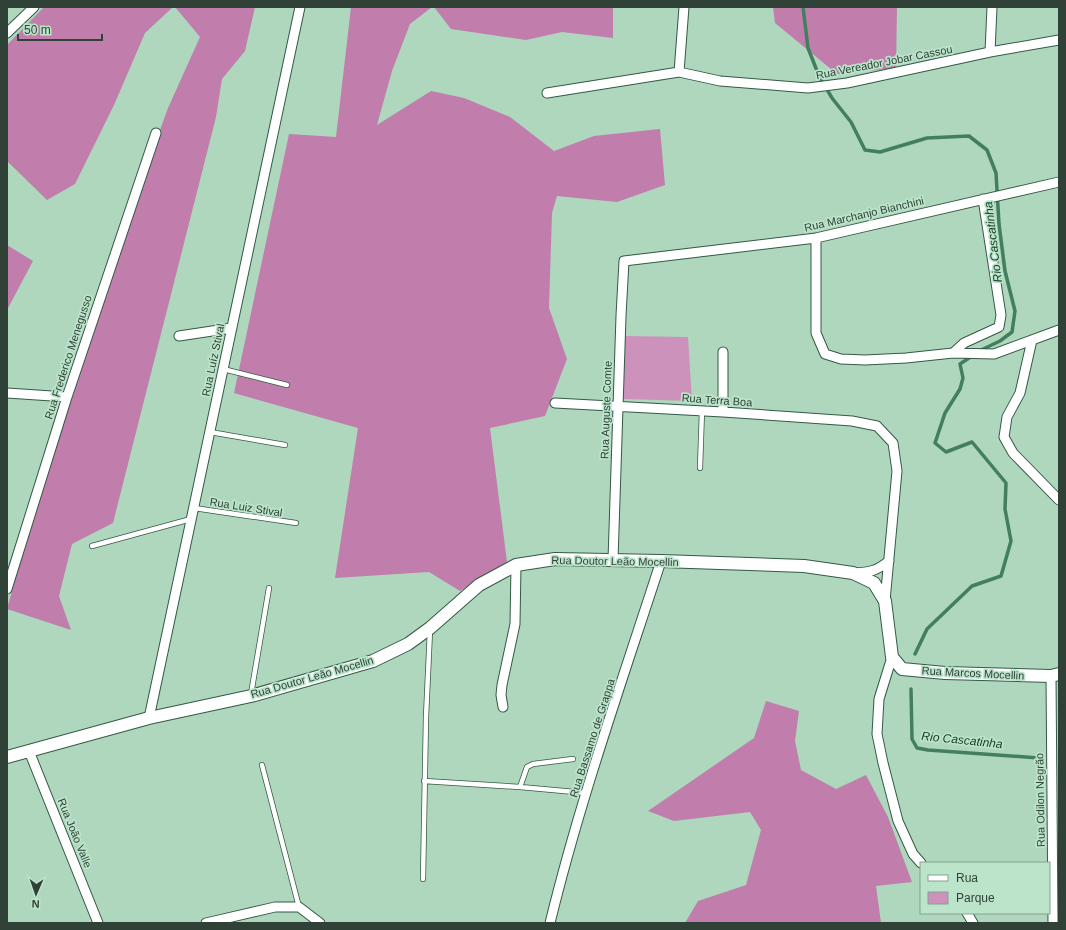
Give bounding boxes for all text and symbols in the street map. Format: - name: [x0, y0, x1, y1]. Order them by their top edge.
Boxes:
- scale bar: [18, 16, 102, 42]
- text: 50 m: [24, 23, 51, 37]
- street label: Rua Vereador Jobar Cassou: [815, 43, 953, 81]
- street label: Rua Marchanjo Bianchini: [803, 194, 925, 234]
- water label: Rio Cascatinha: [981, 200, 1005, 283]
- street label: Rua Frederico Menegusso: [42, 294, 94, 420]
- street label: Rua Luíz Stival: [199, 323, 227, 397]
- street label: Rua Auguste Comte: [598, 361, 614, 459]
- street label: Rua Terra Boa: [681, 392, 754, 409]
- street label: Rua Luiz Stival: [209, 495, 283, 519]
- street label: Rua Doutor Leão Mocellin: [551, 554, 679, 568]
- street label: Rua Doutor Leão Mocellin: [249, 654, 375, 700]
- street label: Rua Marcos Mocellin: [921, 664, 1025, 682]
- street label: Rua Bassamo de Grappa: [567, 676, 617, 799]
- water label: Rio Cascatinha: [921, 729, 1004, 751]
- street label: Rua Odilon Negrão: [1033, 753, 1047, 847]
- street label: Rua João Valle: [56, 797, 94, 869]
- legend: [920, 862, 1050, 914]
- text: Rua: [956, 871, 978, 885]
- north arrow: [16, 874, 56, 914]
- text: Parque: [956, 891, 995, 905]
- text: N: [31, 898, 40, 910]

